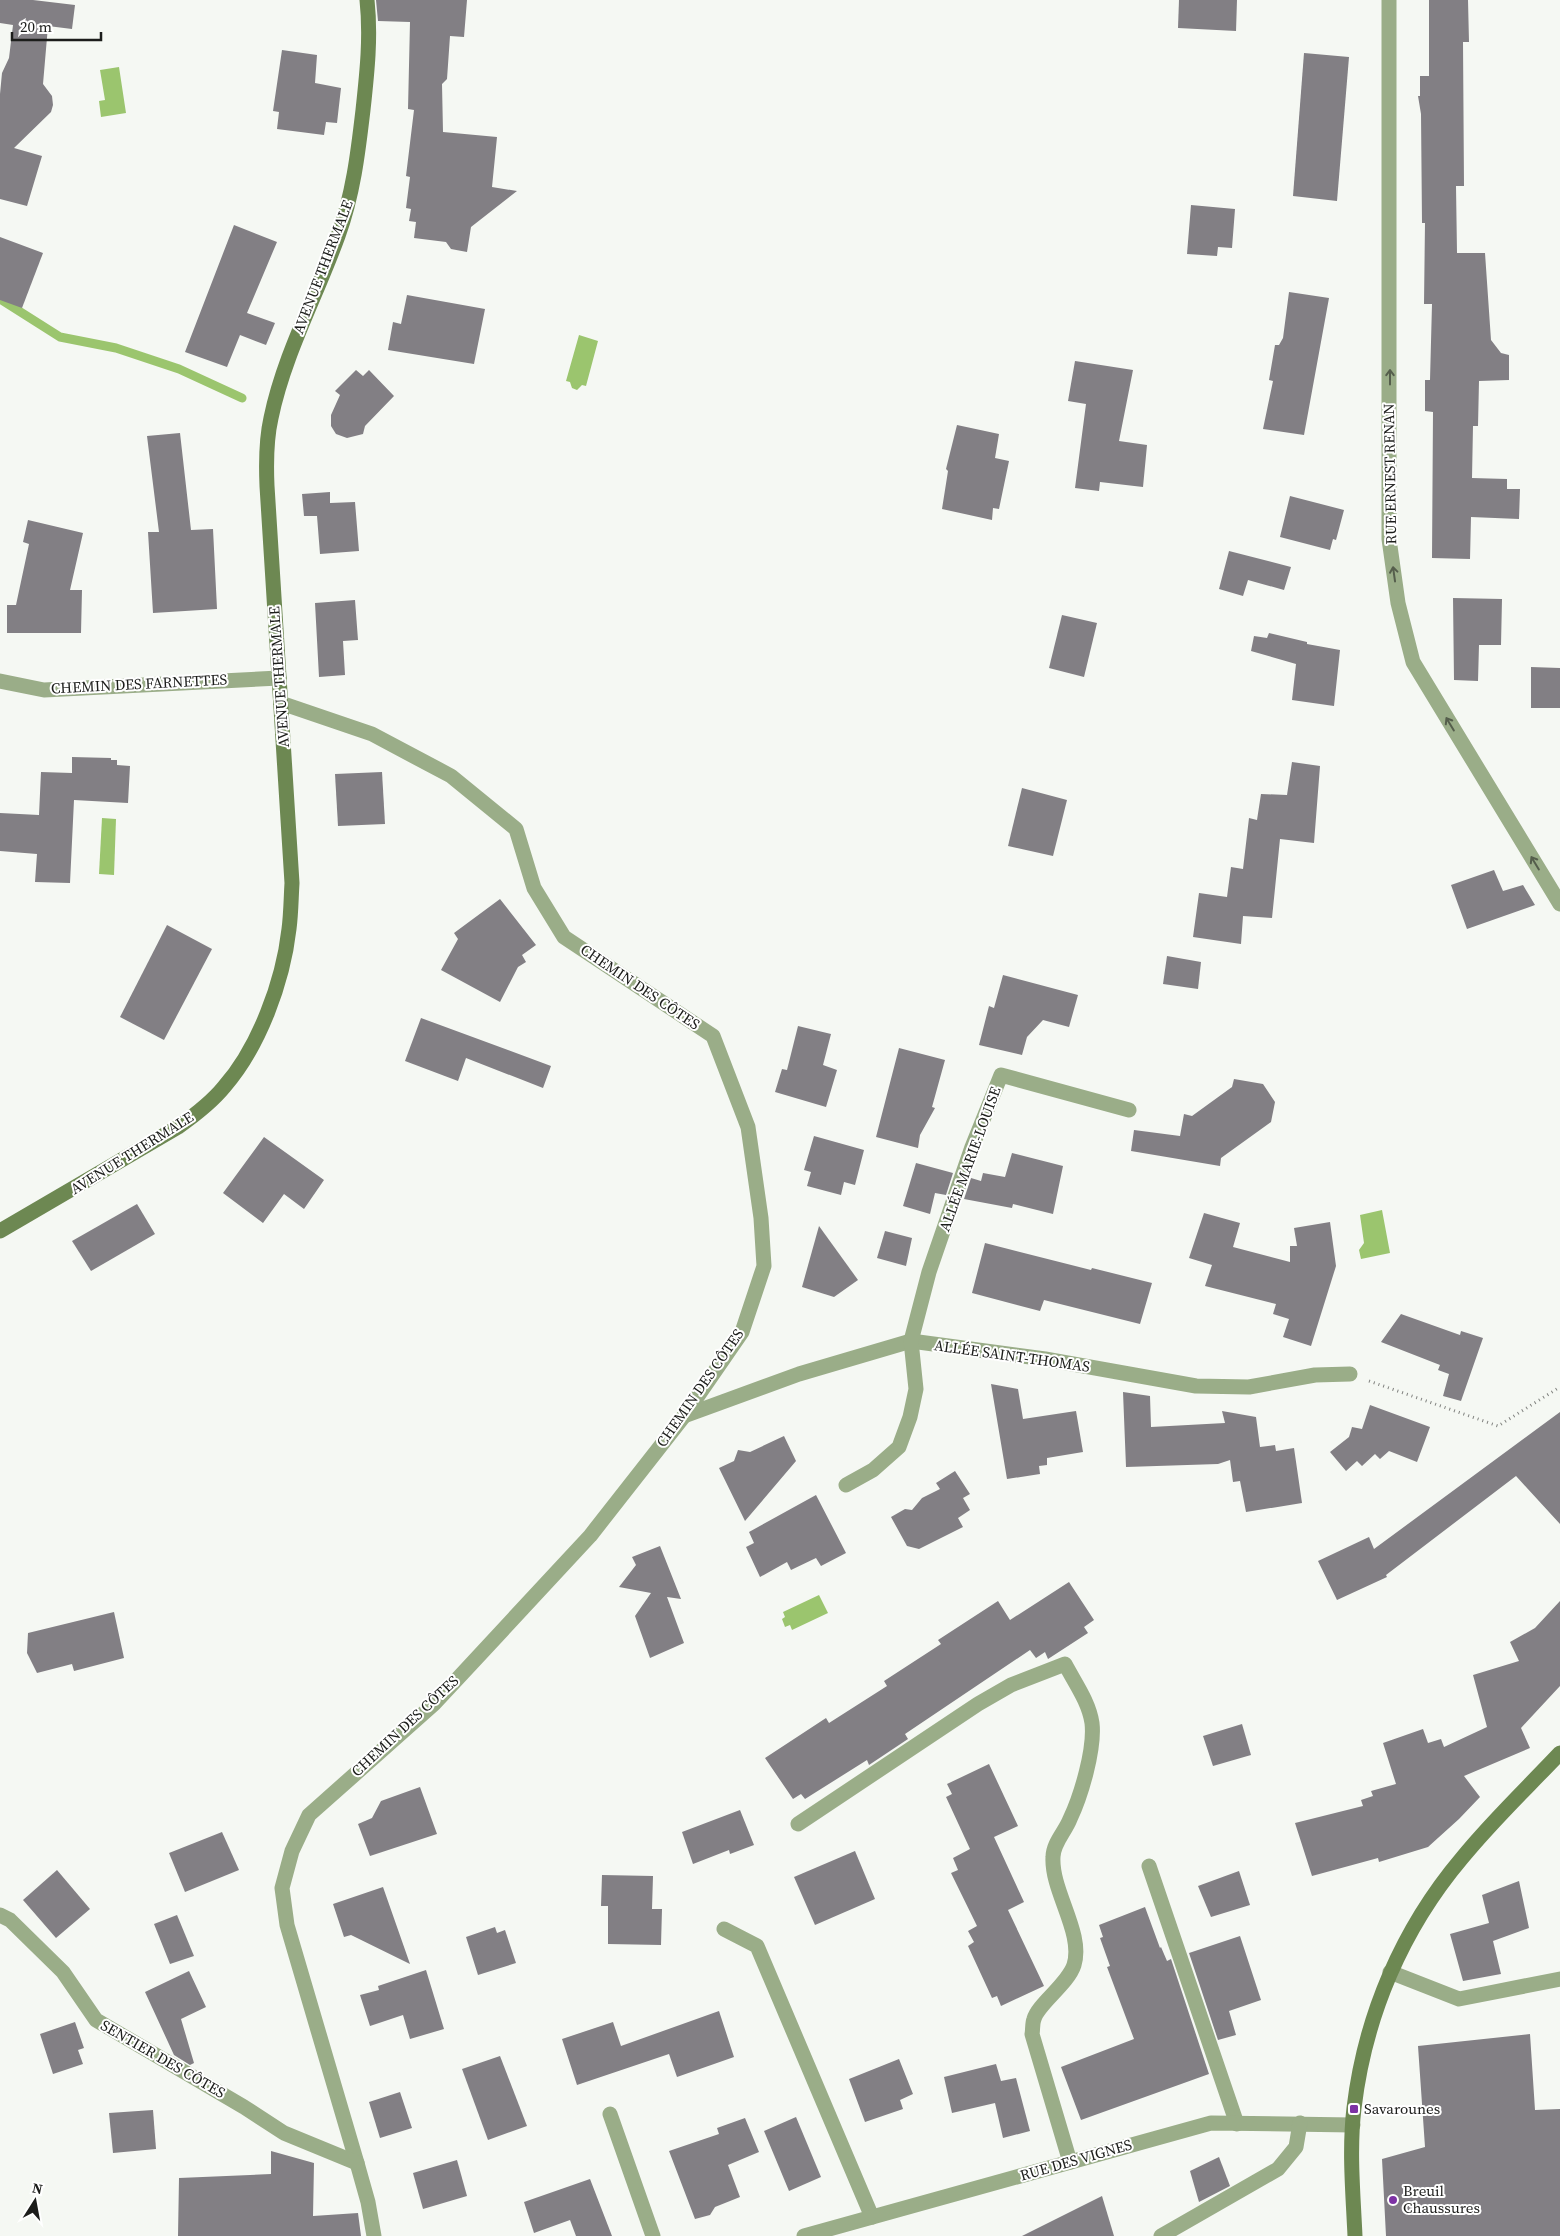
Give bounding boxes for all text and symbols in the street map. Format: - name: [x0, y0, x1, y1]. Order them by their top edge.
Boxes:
- scale bar: [12, 10, 101, 42]
- text: 20 m: [20, 16, 52, 37]
- street label: AVENUE THERMALE: [287, 197, 358, 337]
- one-way arrow: [1385, 369, 1395, 385]
- street label: RUE ERNEST RENAN: [1378, 403, 1401, 545]
- one-way arrow: [1389, 566, 1399, 582]
- street label: AVENUE THERMALE: [263, 606, 294, 748]
- street label: CHEMIN DES FARNETTES: [50, 668, 228, 699]
- one-way arrow: [1445, 717, 1455, 731]
- one-way arrow: [1529, 856, 1539, 870]
- street label: CHEMIN DES CÔTES: [576, 939, 704, 1035]
- street label: ALLÉE MARIE-LOUISE: [934, 1083, 1006, 1234]
- street label: AVENUE THERMALE: [66, 1106, 197, 1199]
- street label: CHEMIN DES CÔTES: [651, 1324, 749, 1451]
- street label: ALLÉE SAINT-THOMAS: [933, 1334, 1092, 1377]
- street label: CHEMIN DES CÔTES: [346, 1670, 463, 1781]
- street label: SENTIER DES CÔTES: [97, 2014, 230, 2103]
- place label: Savarounes: [1364, 2098, 1440, 2119]
- marker: Savarounes: [1348, 2103, 1360, 2115]
- street label: RUE DES VIGNES: [1017, 2133, 1135, 2186]
- north arrow: [10, 2176, 60, 2226]
- text: N: [31, 2177, 44, 2199]
- place label: Breuil Chaussures: [1403, 2180, 1480, 2218]
- marker: Breuil Chaussures: [1387, 2194, 1399, 2206]

